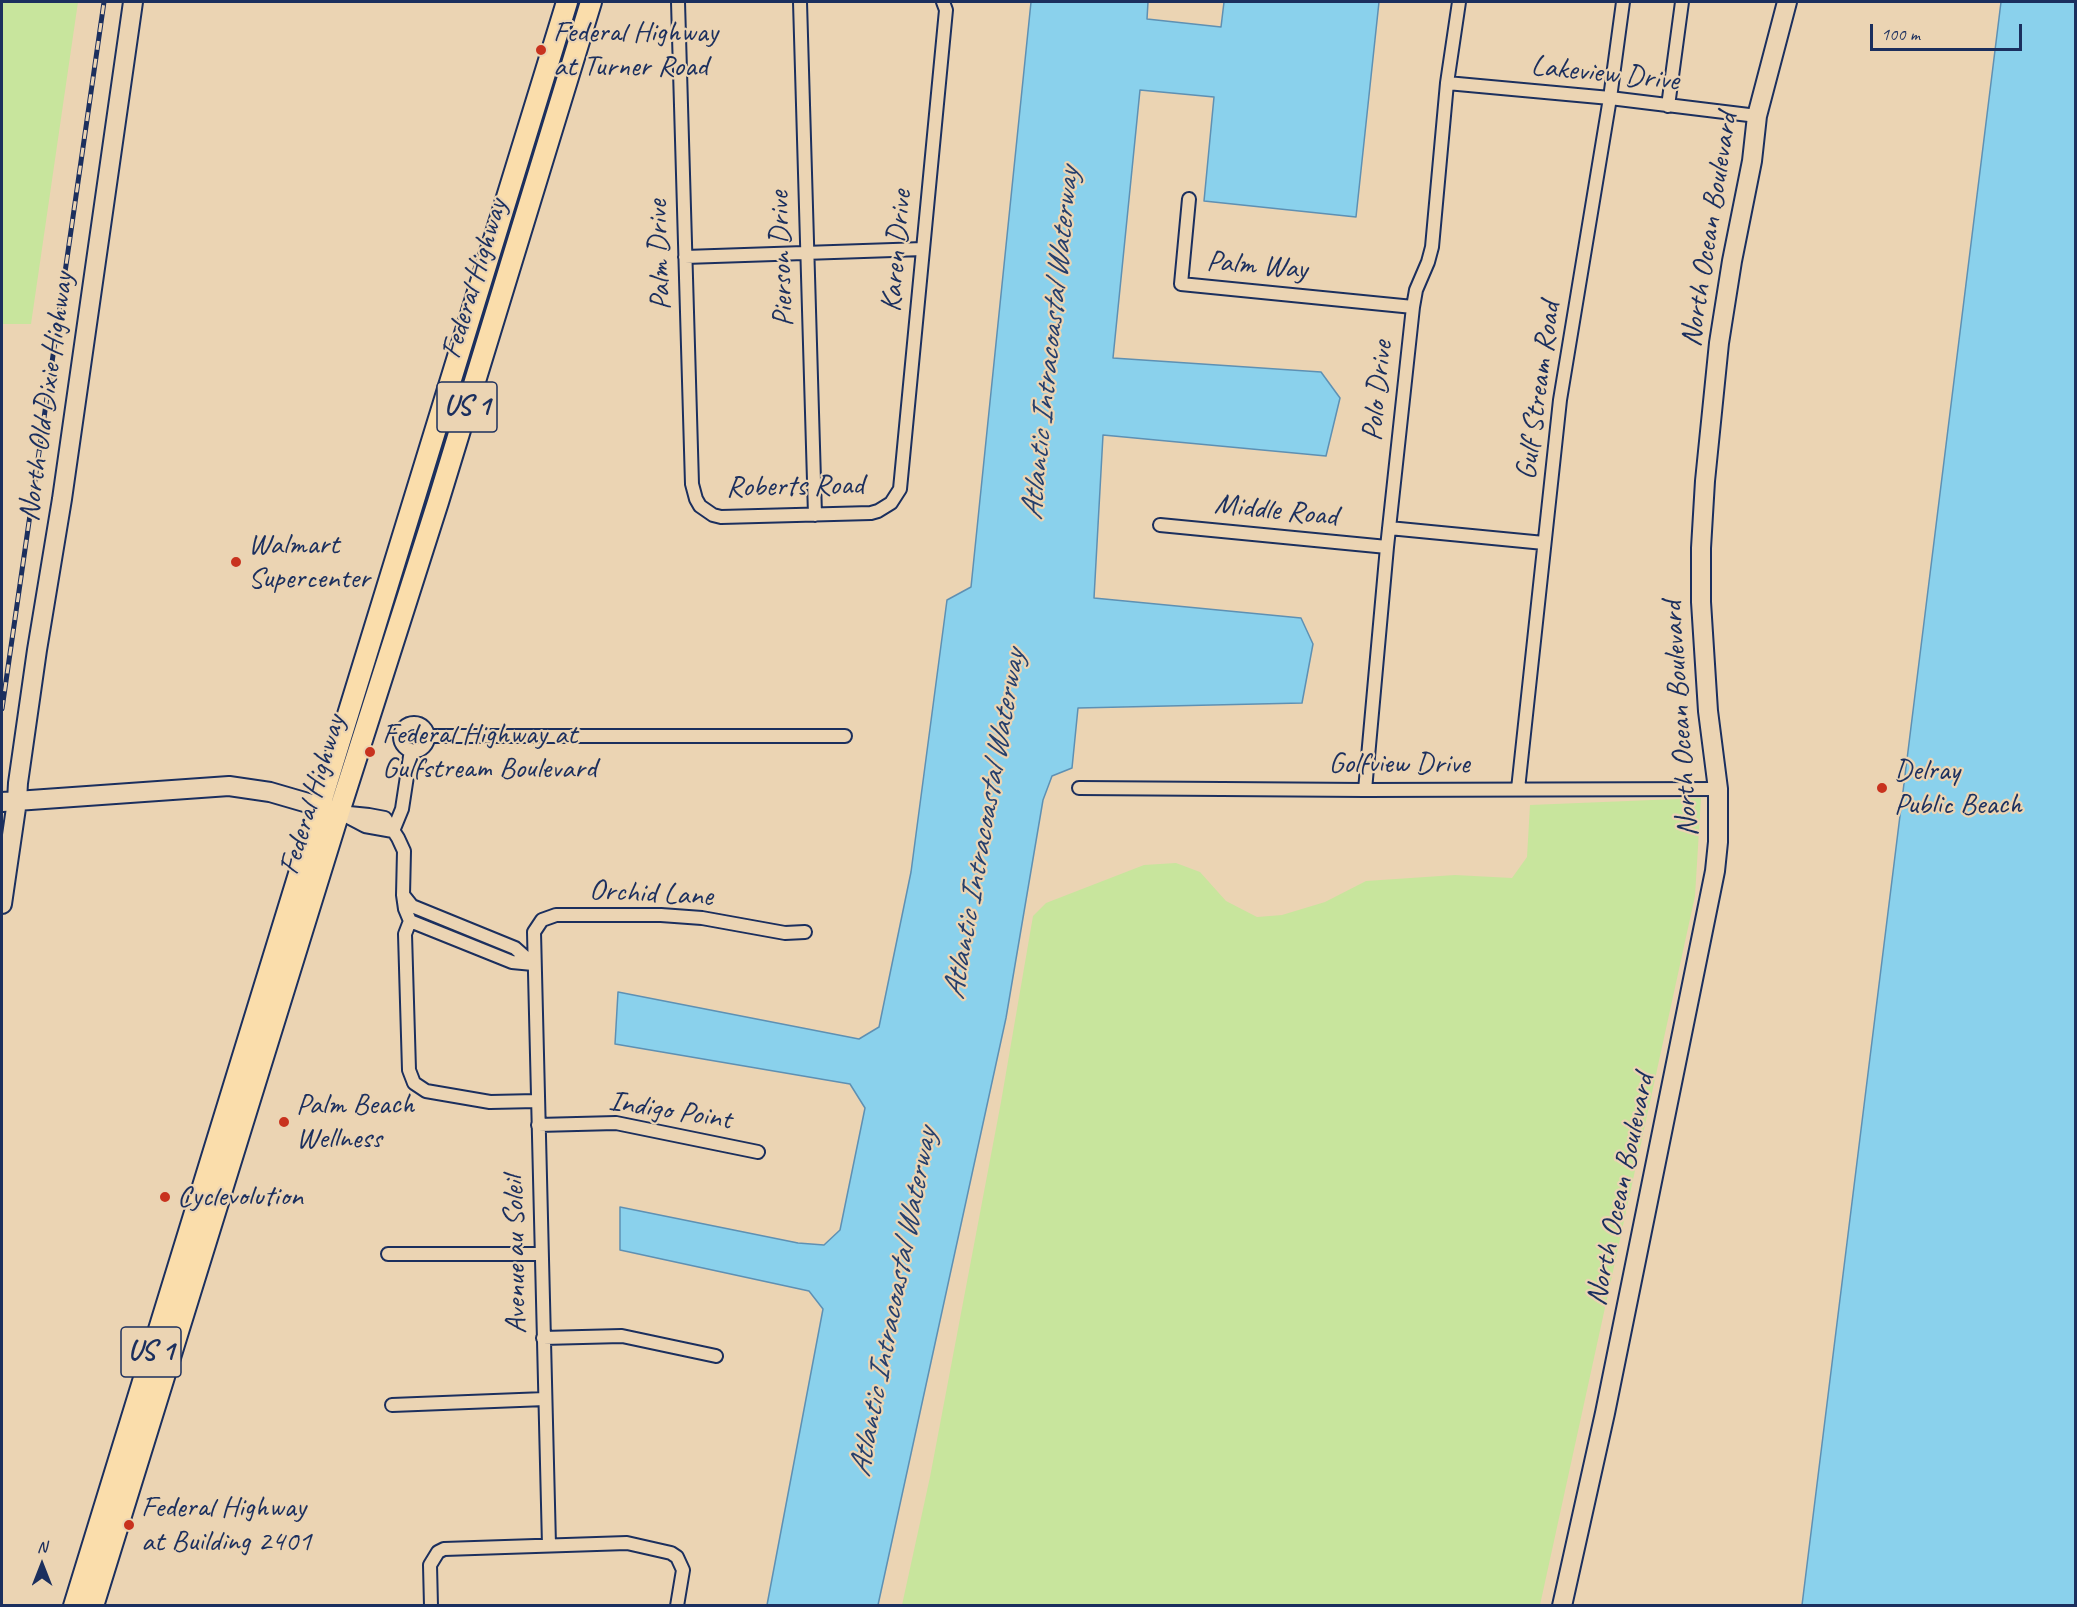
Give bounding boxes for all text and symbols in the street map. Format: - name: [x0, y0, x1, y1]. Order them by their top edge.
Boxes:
- scale bar: [1873, 12, 2024, 50]
- place label: Federal Highway at Turner Road: [553, 15, 718, 86]
- text: 100 m: [1881, 23, 1920, 45]
- marker: Federal Highway at Turner Road: [534, 43, 548, 57]
- street label: Lakeview Drive: [1529, 48, 1681, 100]
- street label: North Ocean Boulevard: [1674, 111, 1746, 349]
- water label: Atlantic Intracoastal Waterway: [1013, 166, 1089, 522]
- street label: Karen Drive: [874, 189, 920, 313]
- street label: Pierson Drive: [762, 190, 802, 328]
- street label: Federal Highway: [434, 195, 516, 363]
- street label: Palm Drive: [640, 199, 680, 311]
- street label: Palm Way: [1205, 244, 1309, 288]
- street label: North Old Dixie Highway: [12, 270, 82, 524]
- street label: Gulf Stream Road: [1509, 300, 1569, 482]
- street label: Polo Drive: [1355, 339, 1401, 443]
- road number: US 1: [437, 382, 497, 432]
- street label: Roberts Road: [726, 468, 864, 506]
- street label: Middle Road: [1213, 487, 1339, 535]
- place label: Walmart Supercenter: [248, 527, 370, 598]
- marker: Walmart Supercenter: [229, 555, 243, 569]
- street label: North Ocean Boulevard: [1655, 600, 1707, 838]
- water label: Atlantic Intracoastal Waterway: [935, 648, 1035, 1002]
- street label: Federal Highway: [272, 711, 354, 879]
- place label: Federal Highway at Gulfstream Boulevard: [382, 717, 597, 788]
- marker: Federal Highway at Gulfstream Boulevard: [363, 745, 377, 759]
- street label: Golfview Drive: [1329, 746, 1469, 782]
- place label: Delray Public Beach: [1894, 753, 2022, 824]
- marker: Delray Public Beach: [1875, 781, 1889, 795]
- street label: Orchid Lane: [588, 873, 714, 915]
- street label: North Ocean Boulevard: [1579, 1071, 1663, 1309]
- street label: Indigo Point: [606, 1084, 734, 1138]
- place label: Palm Beach Wellness: [296, 1087, 414, 1158]
- marker: Palm Beach Wellness: [277, 1115, 291, 1129]
- water label: Atlantic Intracoastal Waterway: [841, 1126, 947, 1480]
- street label: Avenue au Soleil: [497, 1176, 535, 1334]
- place label: Cyclevolution: [177, 1179, 303, 1215]
- marker: Cyclevolution: [158, 1190, 172, 1204]
- road number: US 1: [121, 1327, 181, 1377]
- place label: Federal Highway at Building 2401: [141, 1490, 311, 1561]
- marker: Federal Highway at Building 2401: [122, 1518, 136, 1532]
- north arrow: [12, 1535, 72, 1595]
- text: N: [37, 1537, 47, 1557]

